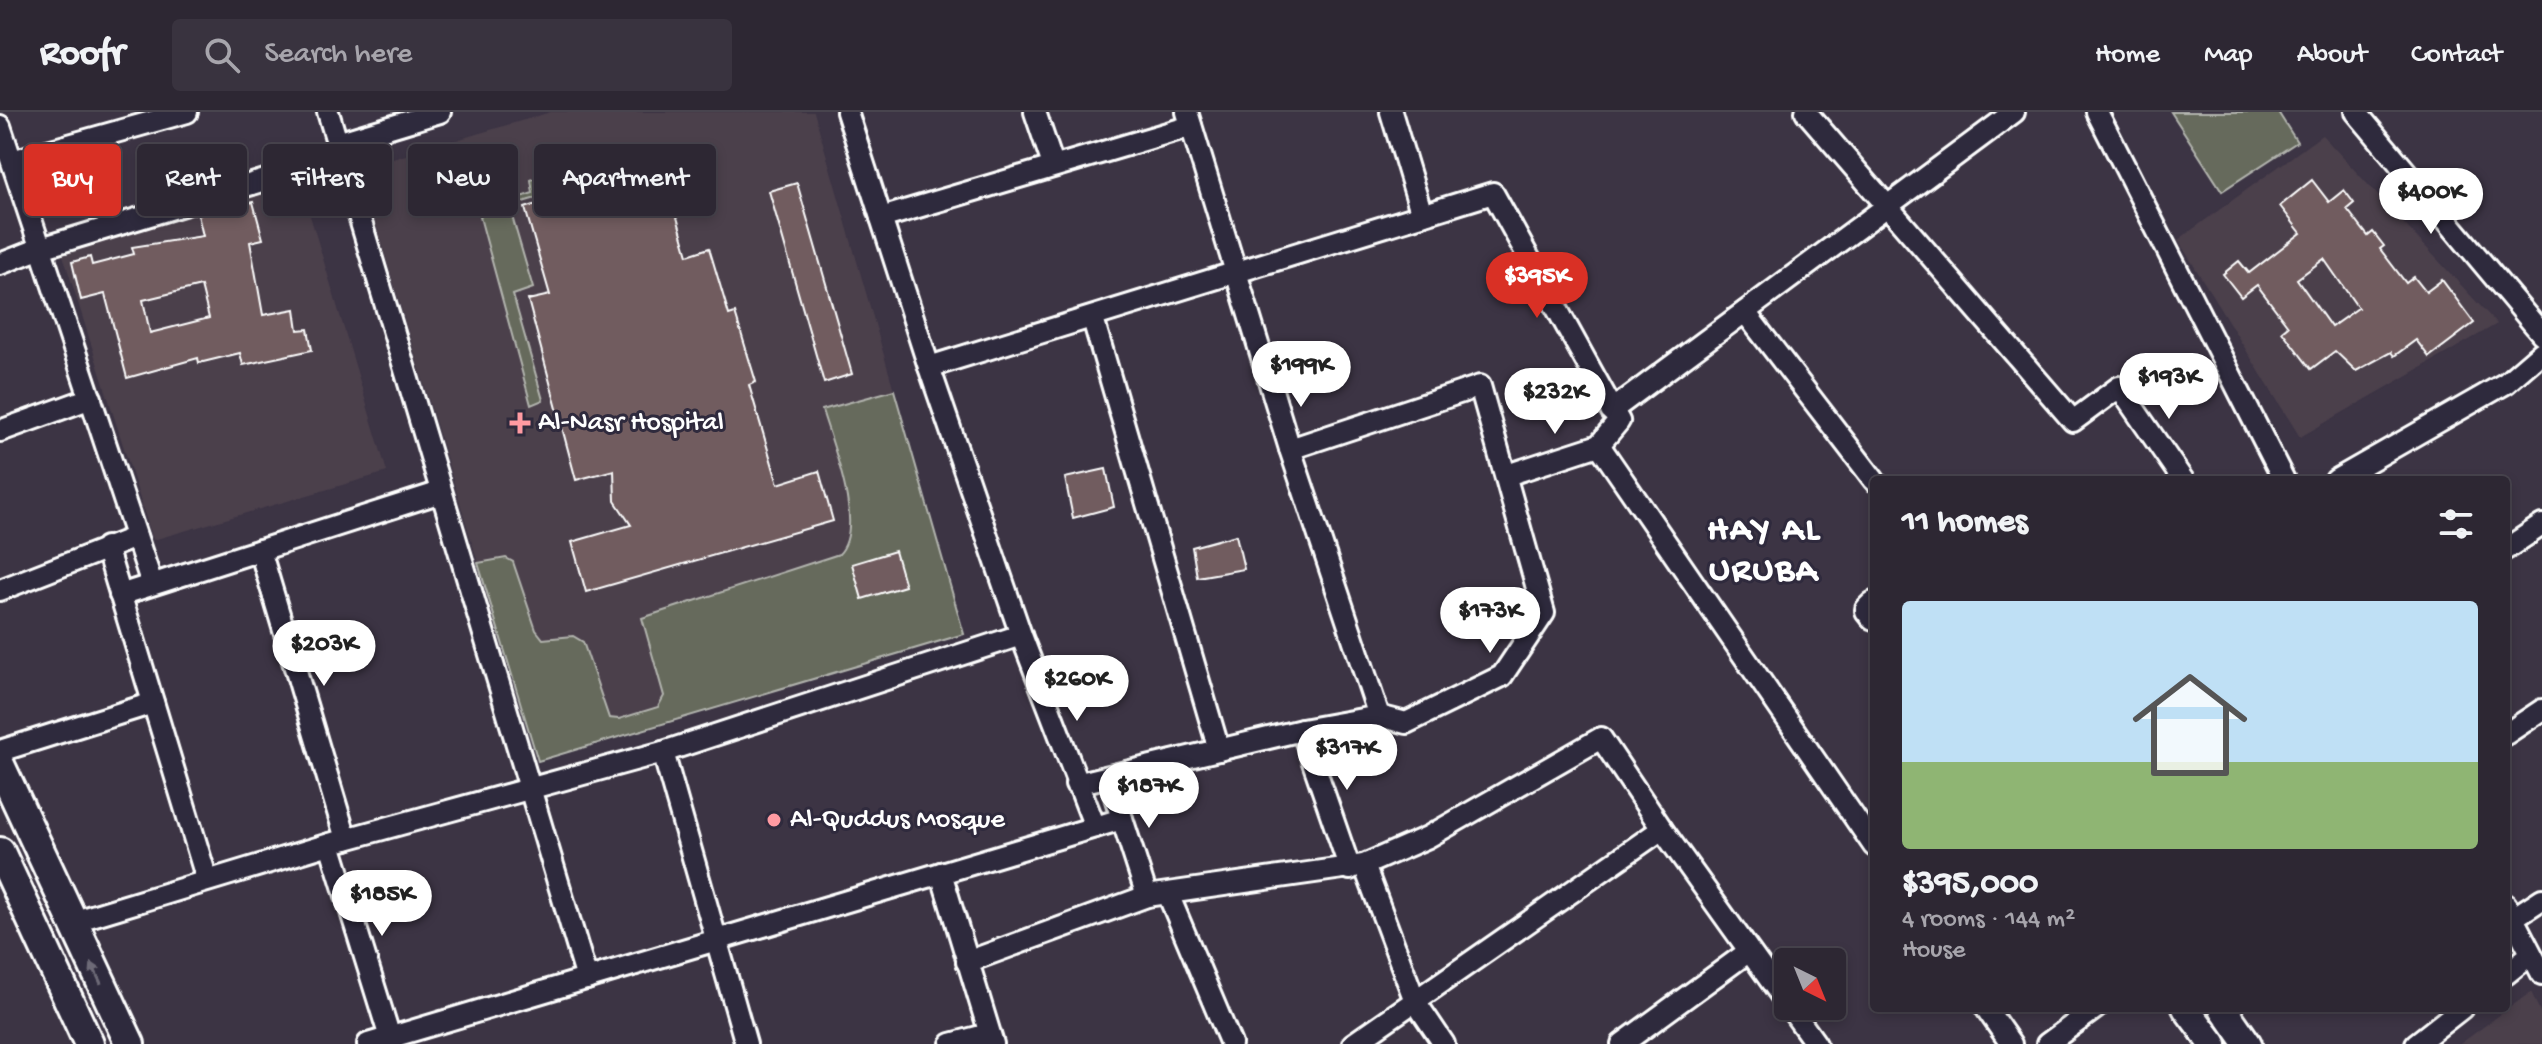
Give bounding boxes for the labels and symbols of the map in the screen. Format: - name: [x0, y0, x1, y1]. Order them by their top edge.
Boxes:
- pin: $400K: [2375, 168, 2487, 236]
- pin: $395K: [1481, 252, 1593, 320]
- pin: $199K: [1245, 341, 1357, 409]
- pin: $193K: [2113, 353, 2225, 421]
- pin: $232K: [1499, 368, 1611, 436]
- place label: Al-Nasr Hospital: [538, 407, 724, 440]
- marker: Al-Nasr Hospital: [509, 412, 531, 434]
- district label: HAY AL URUBA: [1707, 510, 1821, 594]
- pin: $173K: [1434, 587, 1546, 655]
- pin: $203K: [268, 620, 380, 688]
- pin: $260K: [1021, 655, 1133, 723]
- pin: $317K: [1291, 724, 1403, 792]
- pin: $187K: [1093, 762, 1205, 830]
- place label: Al-Quddus Mosque: [790, 804, 1005, 837]
- marker: Al-Quddus Mosque: [765, 811, 783, 829]
- pin: $185K: [326, 870, 438, 938]
- north arrow: [1774, 948, 1846, 1020]
- one-way arrow: [89, 962, 103, 985]

